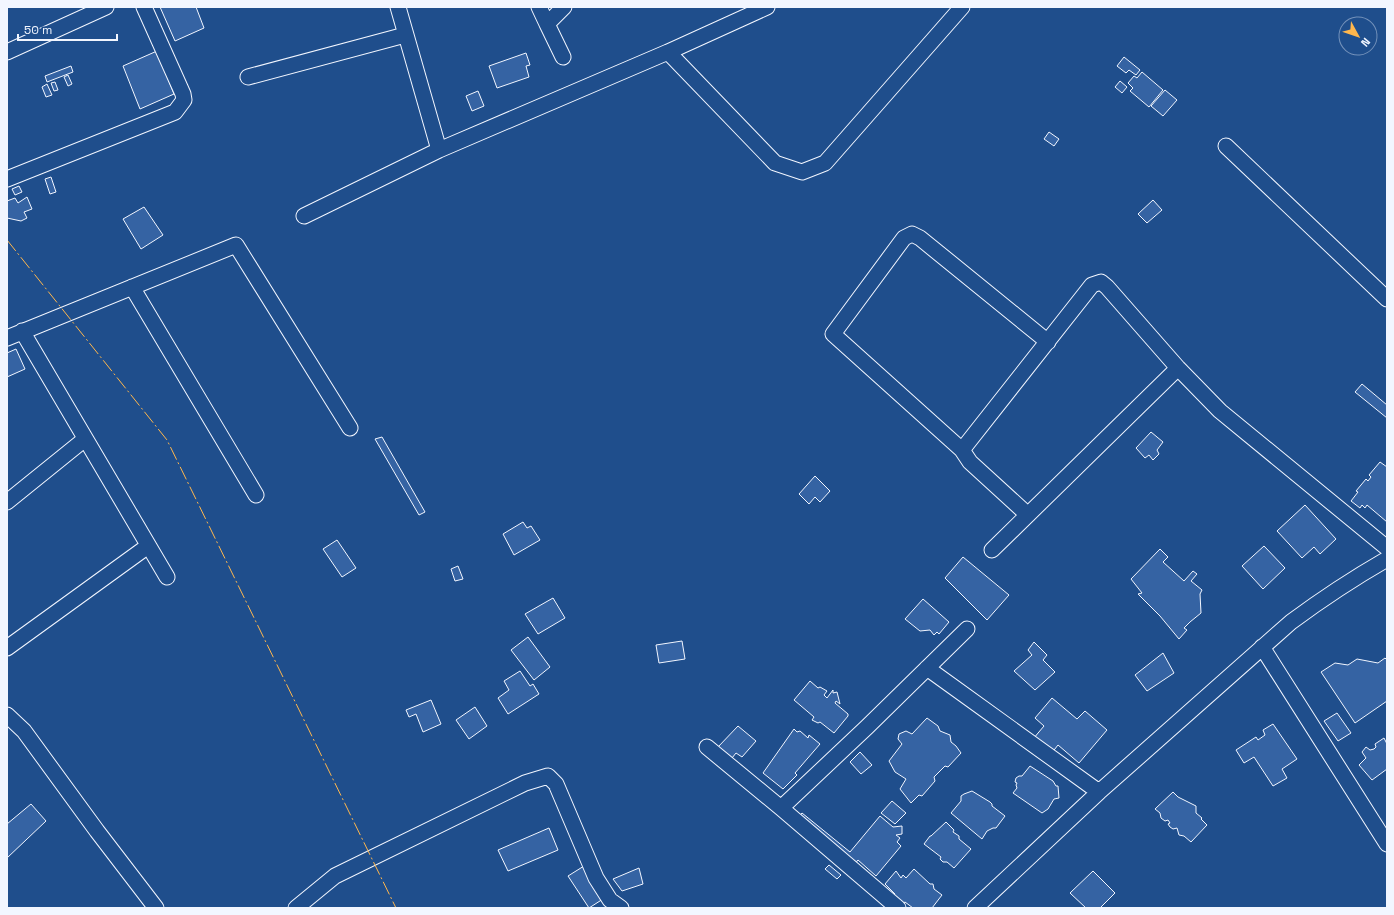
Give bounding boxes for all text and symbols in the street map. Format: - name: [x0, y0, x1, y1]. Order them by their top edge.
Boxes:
- scale bar: [18, 16, 117, 42]
- north arrow: [1338, 16, 1378, 56]
- text: 50 m: [24, 22, 52, 38]
- text: N: [1358, 35, 1373, 50]

